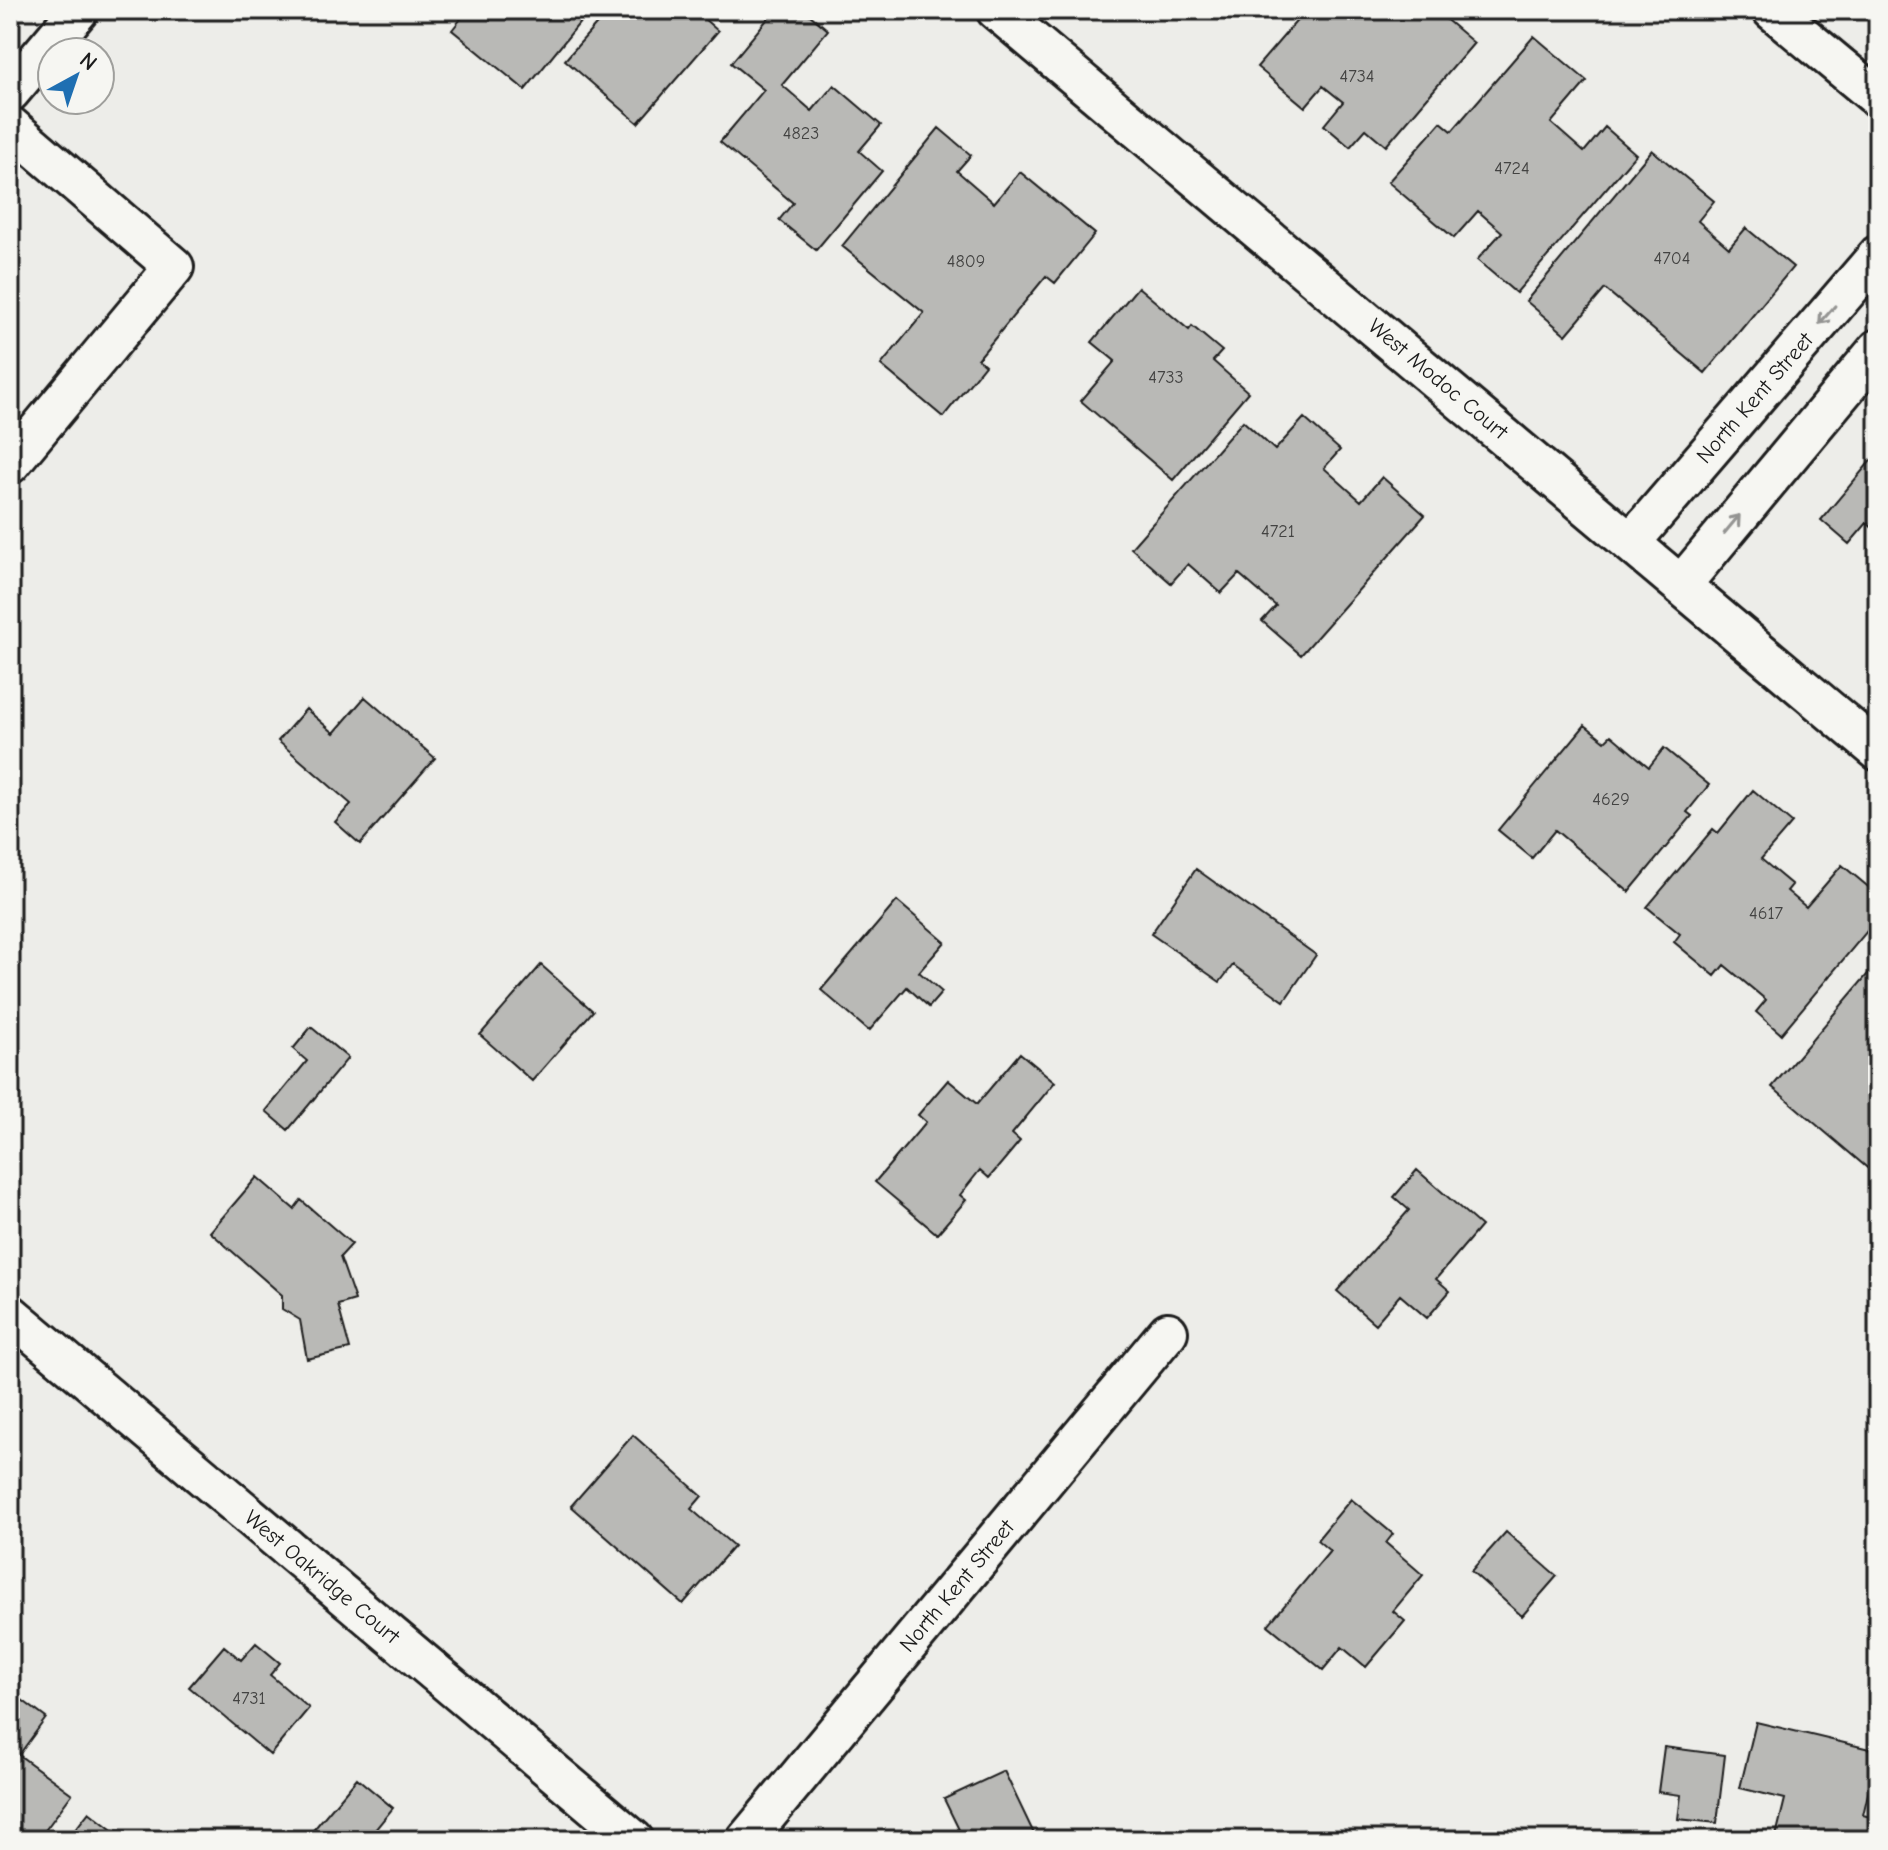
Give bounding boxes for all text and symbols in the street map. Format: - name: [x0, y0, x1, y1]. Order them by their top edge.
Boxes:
- north arrow: [36, 36, 116, 116]
- text: N: [74, 47, 102, 76]
- house number: 4734: [1339, 66, 1375, 87]
- house number: 4823: [783, 123, 819, 144]
- house number: 4724: [1494, 158, 1530, 179]
- house number: 4704: [1654, 248, 1690, 269]
- house number: 4809: [947, 251, 985, 272]
- one-way arrow: [1818, 304, 1836, 324]
- street label: West Modoc Court: [1363, 313, 1514, 445]
- street label: North Kent Street: [1691, 327, 1819, 469]
- house number: 4733: [1148, 367, 1184, 388]
- one-way arrow: [1723, 515, 1741, 535]
- house number: 4721: [1261, 521, 1295, 542]
- house number: 4629: [1592, 789, 1630, 810]
- house number: 4617: [1749, 903, 1784, 924]
- street label: West Oakridge Court: [239, 1505, 405, 1650]
- street label: North Kent Street: [894, 1514, 1020, 1657]
- house number: 4731: [232, 1688, 266, 1709]

